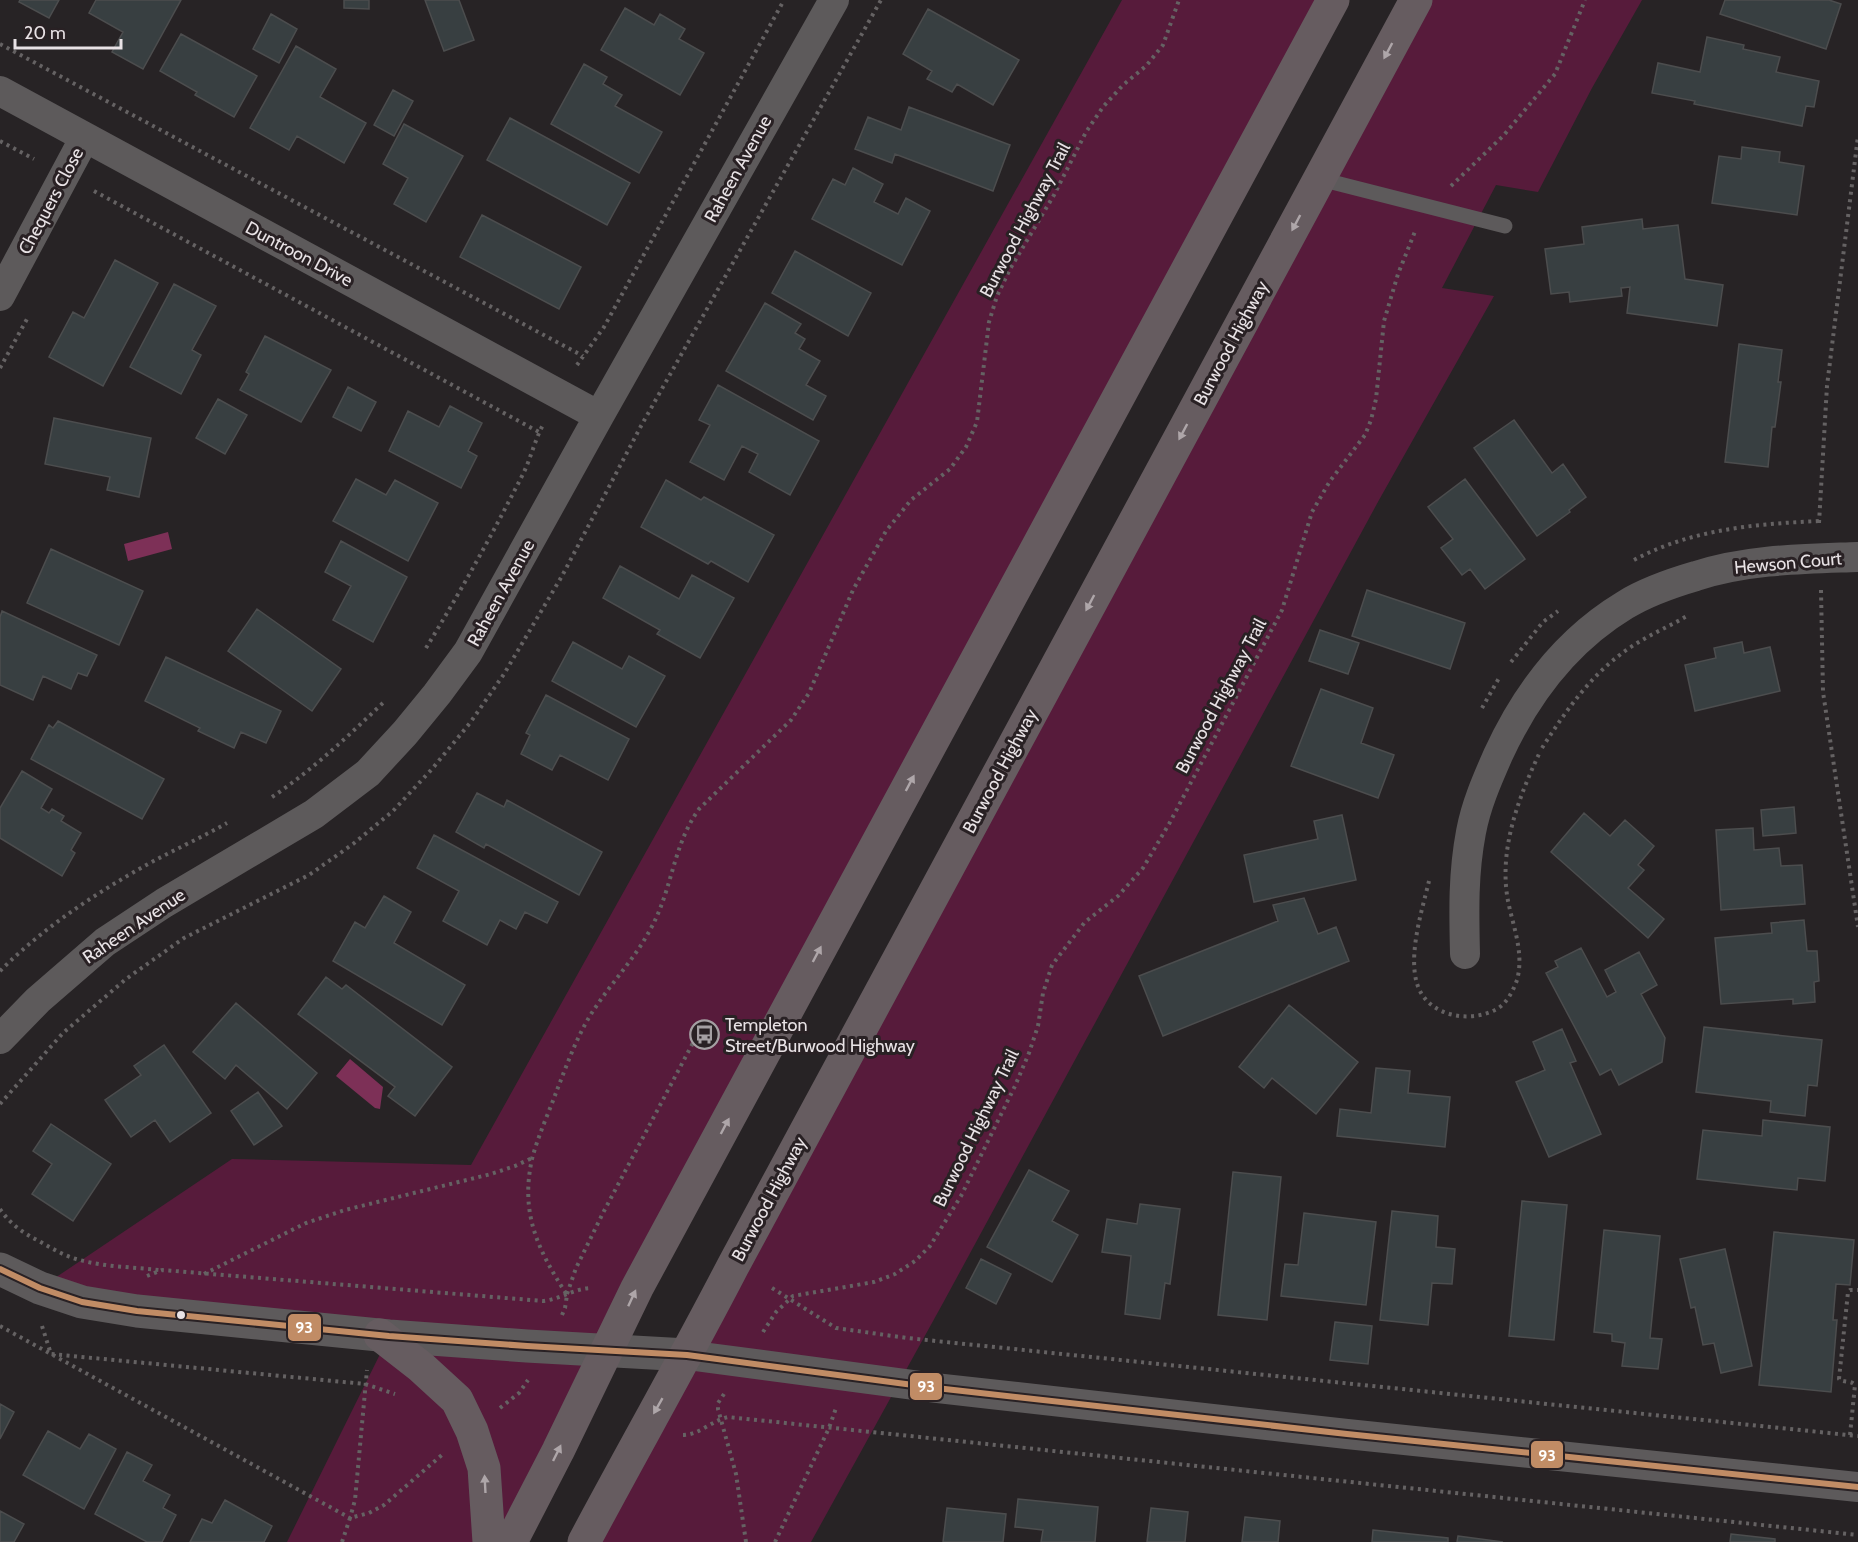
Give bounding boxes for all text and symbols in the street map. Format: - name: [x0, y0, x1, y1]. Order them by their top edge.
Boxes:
- scale bar: [15, 12, 122, 50]
- text: 20 m: [24, 22, 66, 44]
- one-way arrow: [1383, 43, 1393, 60]
- street label: Raheen Avenue: [700, 112, 776, 226]
- street label: Burwood Highway Trail: [975, 138, 1075, 301]
- street label: Chequers Close: [14, 144, 88, 258]
- one-way arrow: [1291, 215, 1301, 232]
- street label: Duntroon Drive: [242, 217, 356, 291]
- street label: Burwood Highway: [1189, 277, 1273, 409]
- one-way arrow: [1178, 423, 1188, 440]
- street label: Raheen Avenue: [463, 536, 539, 650]
- street label: Hewson Court: [1733, 547, 1843, 579]
- one-way arrow: [1085, 595, 1095, 612]
- street label: Burwood Highway Trail: [1171, 614, 1271, 777]
- street label: Burwood Highway: [958, 705, 1042, 837]
- one-way arrow: [905, 774, 915, 791]
- street label: Raheen Avenue: [79, 884, 189, 968]
- one-way arrow: [812, 945, 822, 962]
- place label: Templeton Street/Burwood Highway: [725, 1014, 915, 1057]
- bus stop icon: Templeton Street/Burwood Highway: [688, 1019, 720, 1051]
- street label: Burwood Highway Trail: [928, 1045, 1024, 1210]
- one-way arrow: [720, 1117, 730, 1134]
- street label: Burwood Highway: [727, 1133, 811, 1265]
- one-way arrow: [628, 1289, 637, 1306]
- unlabelled marker: [175, 1309, 187, 1321]
- line badge: 93: [287, 1313, 322, 1342]
- text: 93: [295, 1318, 313, 1337]
- line badge: 93: [909, 1372, 943, 1401]
- text: 93: [917, 1377, 935, 1396]
- one-way arrow: [653, 1397, 663, 1414]
- line badge: 93: [1530, 1440, 1564, 1469]
- one-way arrow: [552, 1444, 562, 1462]
- text: 93: [1538, 1446, 1556, 1465]
- one-way arrow: [481, 1474, 490, 1493]

